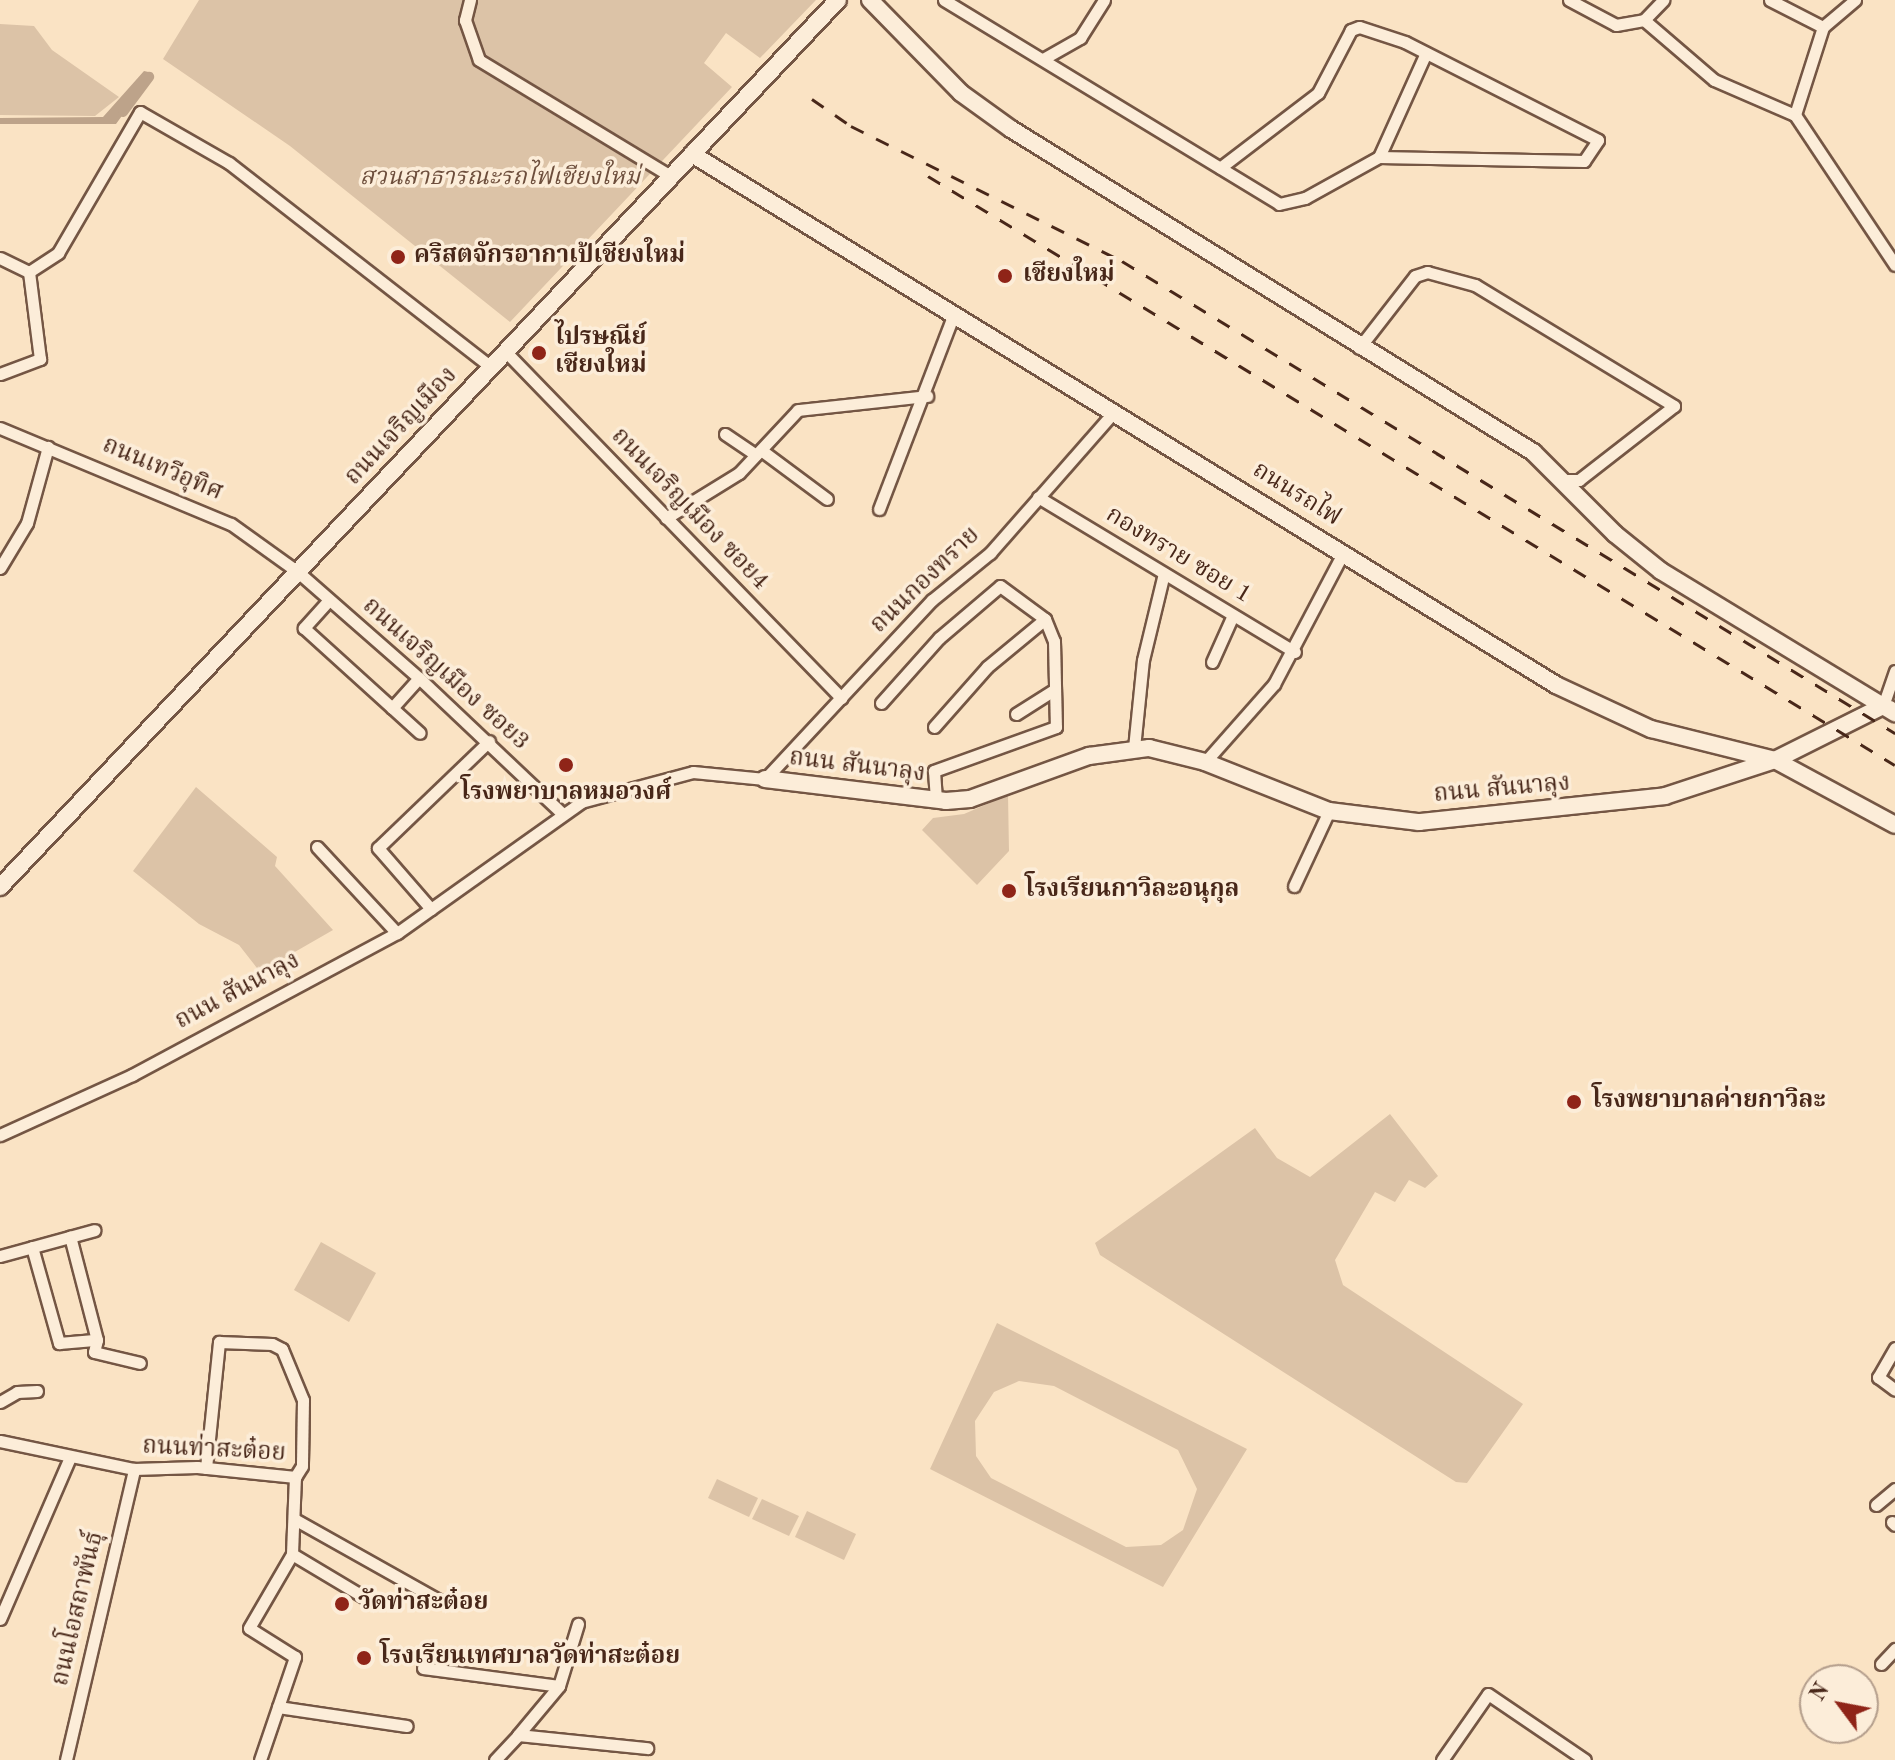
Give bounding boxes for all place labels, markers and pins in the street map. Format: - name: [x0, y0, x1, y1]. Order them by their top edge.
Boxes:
- place label: คริสตจักรอากาเป้เชียงใหม่: [414, 243, 685, 271]
- marker: คริสตจักรอากาเป้เชียงใหม่: [389, 248, 407, 266]
- place label: เชียงใหม่: [1023, 262, 1115, 290]
- marker: เชียงใหม่: [994, 265, 1016, 287]
- place label: ไปรษณีย์ เชียงใหม่: [555, 325, 647, 381]
- marker: ไปรษณีย์ เชียงใหม่: [530, 344, 548, 362]
- marker: โรงพยาบาลหมอวงศ์: [555, 754, 577, 776]
- place label: โรงพยาบาลหมอวงศ์: [461, 780, 671, 808]
- place label: โรงเรียนกาวิละอนุกุล: [1025, 877, 1239, 905]
- marker: โรงเรียนกาวิละอนุกุล: [1000, 882, 1018, 900]
- place label: โรงพยาบาลค่ายกาวิละ: [1592, 1088, 1826, 1116]
- marker: โรงพยาบาลค่ายกาวิละ: [1563, 1091, 1585, 1113]
- place label: วัดท่าสะต๋อย: [358, 1590, 488, 1618]
- marker: วัดท่าสะต๋อย: [333, 1595, 351, 1613]
- place label: โรงเรียนเทศบาลวัดท่าสะต๋อย: [380, 1644, 680, 1672]
- marker: โรงเรียนเทศบาลวัดท่าสะต๋อย: [355, 1649, 373, 1667]

